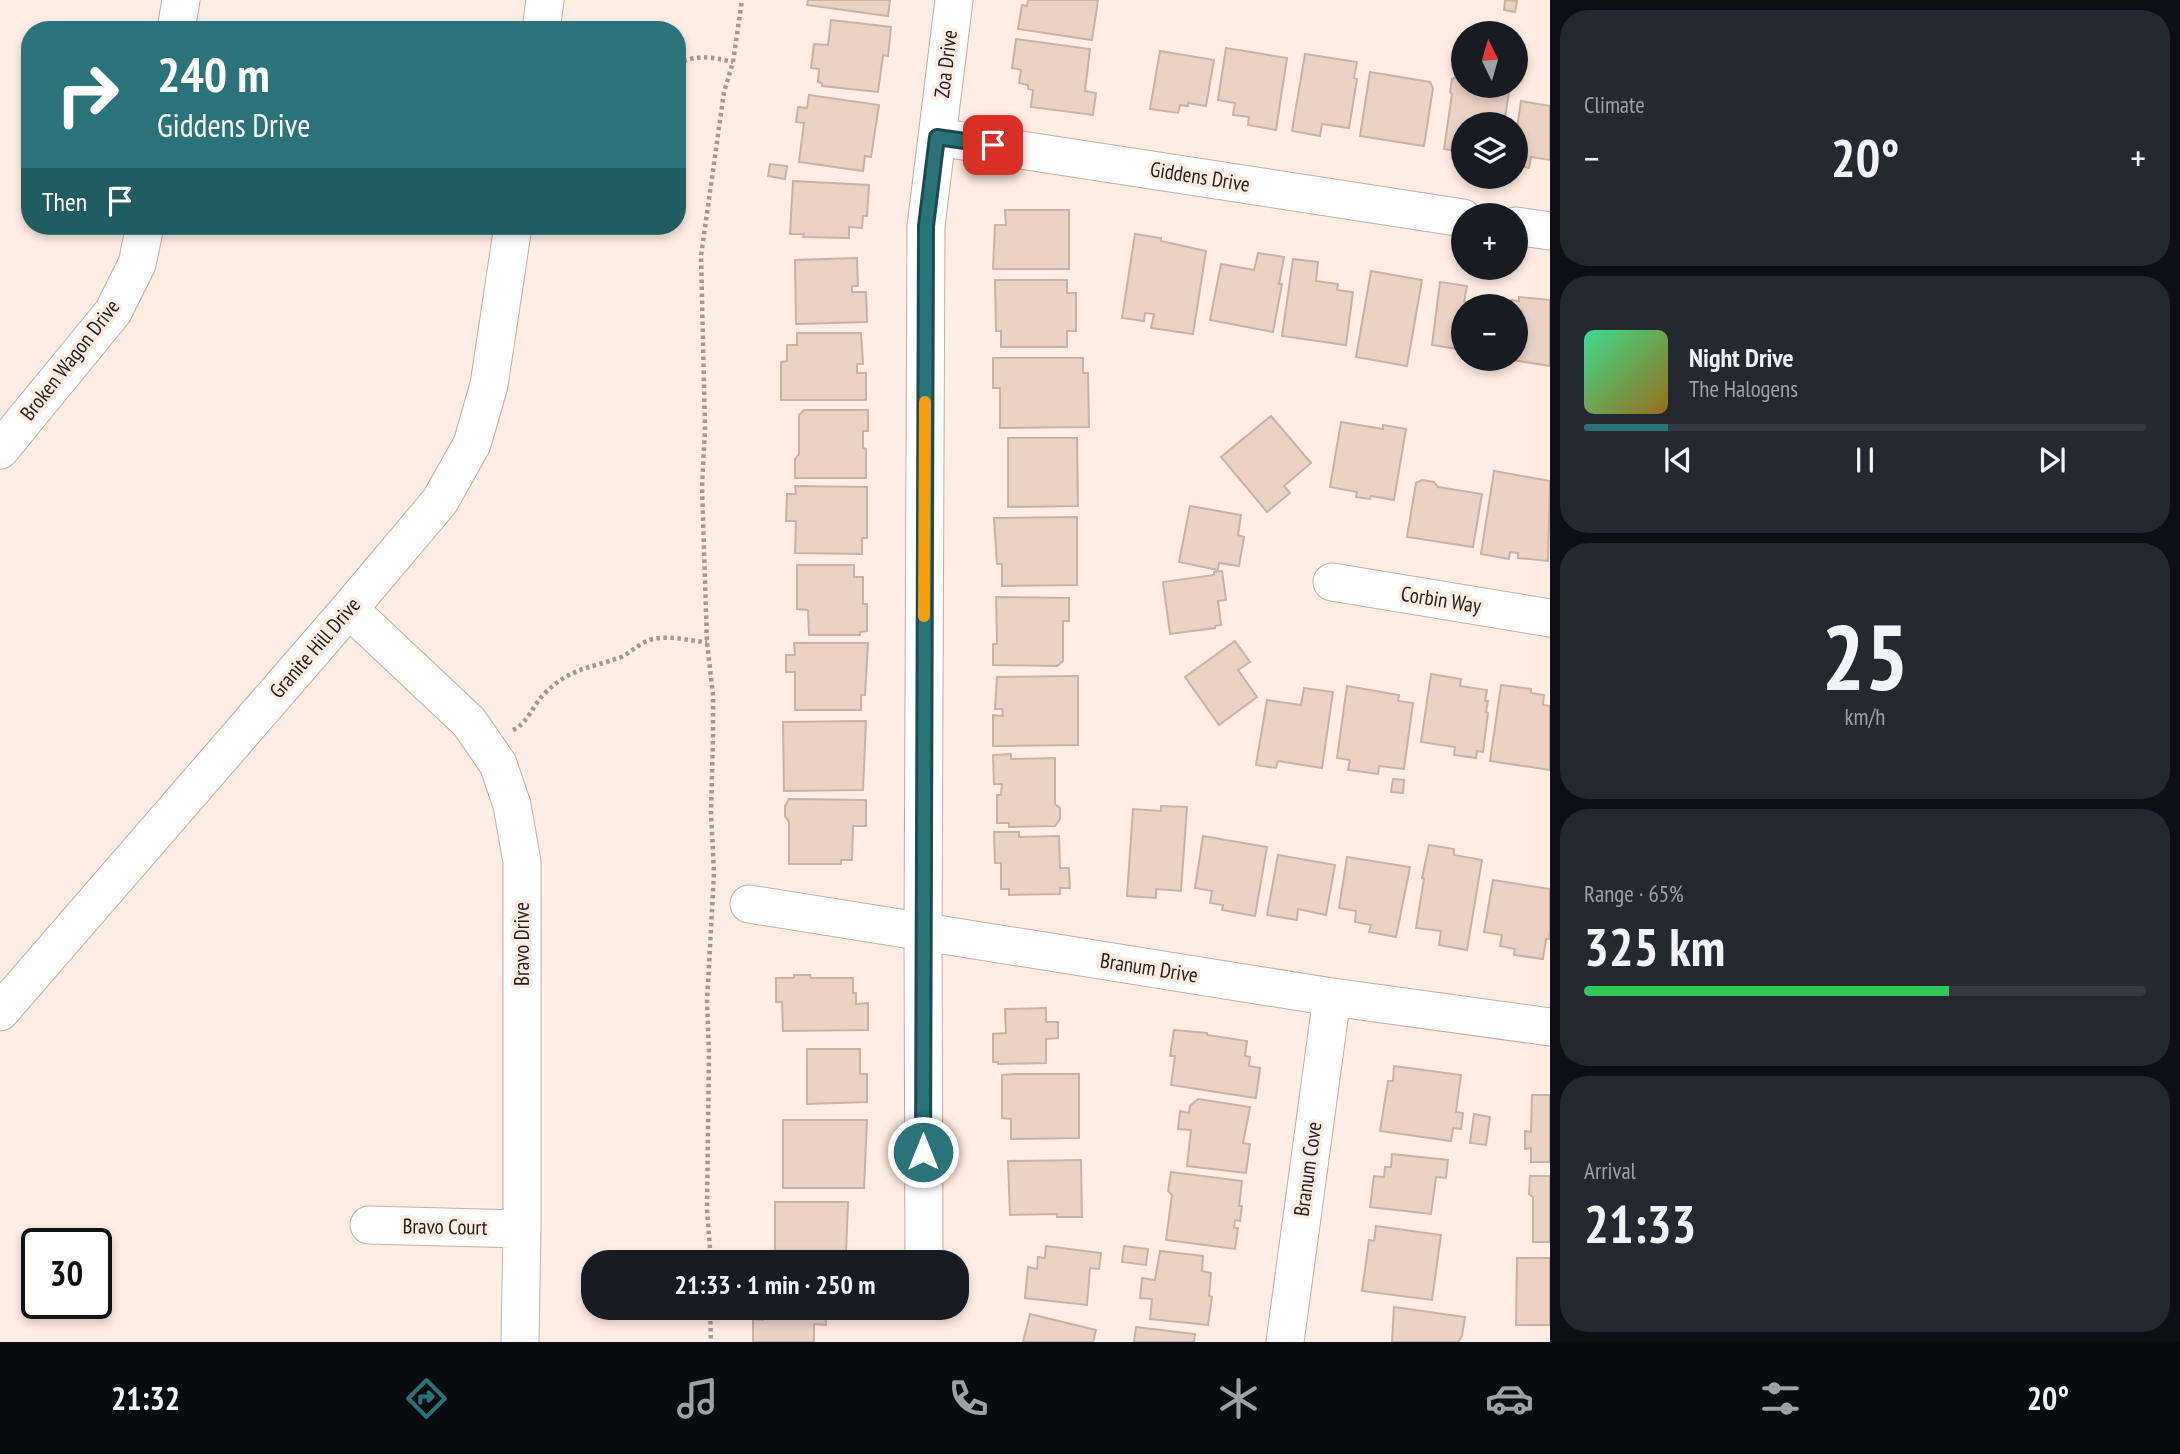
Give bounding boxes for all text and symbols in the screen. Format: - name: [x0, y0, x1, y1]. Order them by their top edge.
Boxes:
- north arrow: [1451, 21, 1528, 98]
- map controls: [1451, 21, 1528, 371]
- street label: Zoa Drive: [928, 28, 963, 100]
- text: 240 m: [157, 42, 270, 106]
- icon: right: [42, 49, 133, 140]
- text: Climate: [1584, 90, 1645, 119]
- text: Giddens Drive: [157, 104, 310, 146]
- button: layers: [1451, 112, 1528, 189]
- pin: [963, 115, 1023, 175]
- text: 20°: [1831, 124, 1899, 191]
- icon: arrive: [974, 126, 1012, 164]
- text: −: [1584, 133, 1600, 182]
- text: +: [2130, 133, 2146, 182]
- street label: Giddens Drive: [1148, 155, 1252, 198]
- icon: arrive: [101, 182, 139, 220]
- text: Then: [42, 185, 87, 218]
- button: +: [1451, 203, 1528, 280]
- street label: Broken Wagon Drive: [14, 294, 125, 426]
- button: −: [1451, 294, 1528, 371]
- text: Night Drive: [1689, 341, 1794, 374]
- text: The Halogens: [1689, 374, 1798, 403]
- icon: previous: [1659, 441, 1697, 479]
- icon: pause: [1846, 441, 1884, 479]
- icon: next: [2033, 441, 2071, 479]
- street label: Corbin Way: [1399, 580, 1483, 619]
- street label: Granite Hill Drive: [263, 592, 366, 704]
- text: 25: [1822, 597, 1909, 715]
- text: km/h: [1845, 702, 1885, 731]
- text: Range · 65%: [1584, 879, 1684, 908]
- street label: Bravo Drive: [508, 902, 535, 986]
- text: 325 km: [1584, 913, 1725, 980]
- street label: Branum Drive: [1098, 946, 1200, 989]
- position arrow: [886, 1115, 960, 1189]
- street label: Branum Cove: [1288, 1120, 1327, 1218]
- text: Arrival: [1584, 1156, 1636, 1185]
- text: 21:33: [1584, 1190, 1696, 1257]
- street label: Bravo Court: [402, 1212, 488, 1241]
- speed limit sign: 30: [21, 1228, 112, 1319]
- text: 21:33 · 1 min · 250 m: [675, 1268, 875, 1301]
- icon: directions: [402, 1374, 451, 1423]
- icon: music: [673, 1374, 722, 1423]
- icon: phone: [944, 1374, 993, 1423]
- icon: climate: [1214, 1374, 1263, 1423]
- icon: car: [1485, 1374, 1534, 1423]
- icon: filters: [1756, 1374, 1805, 1423]
- text: 21:32: [111, 1377, 180, 1419]
- text: 20°: [2027, 1377, 2069, 1419]

